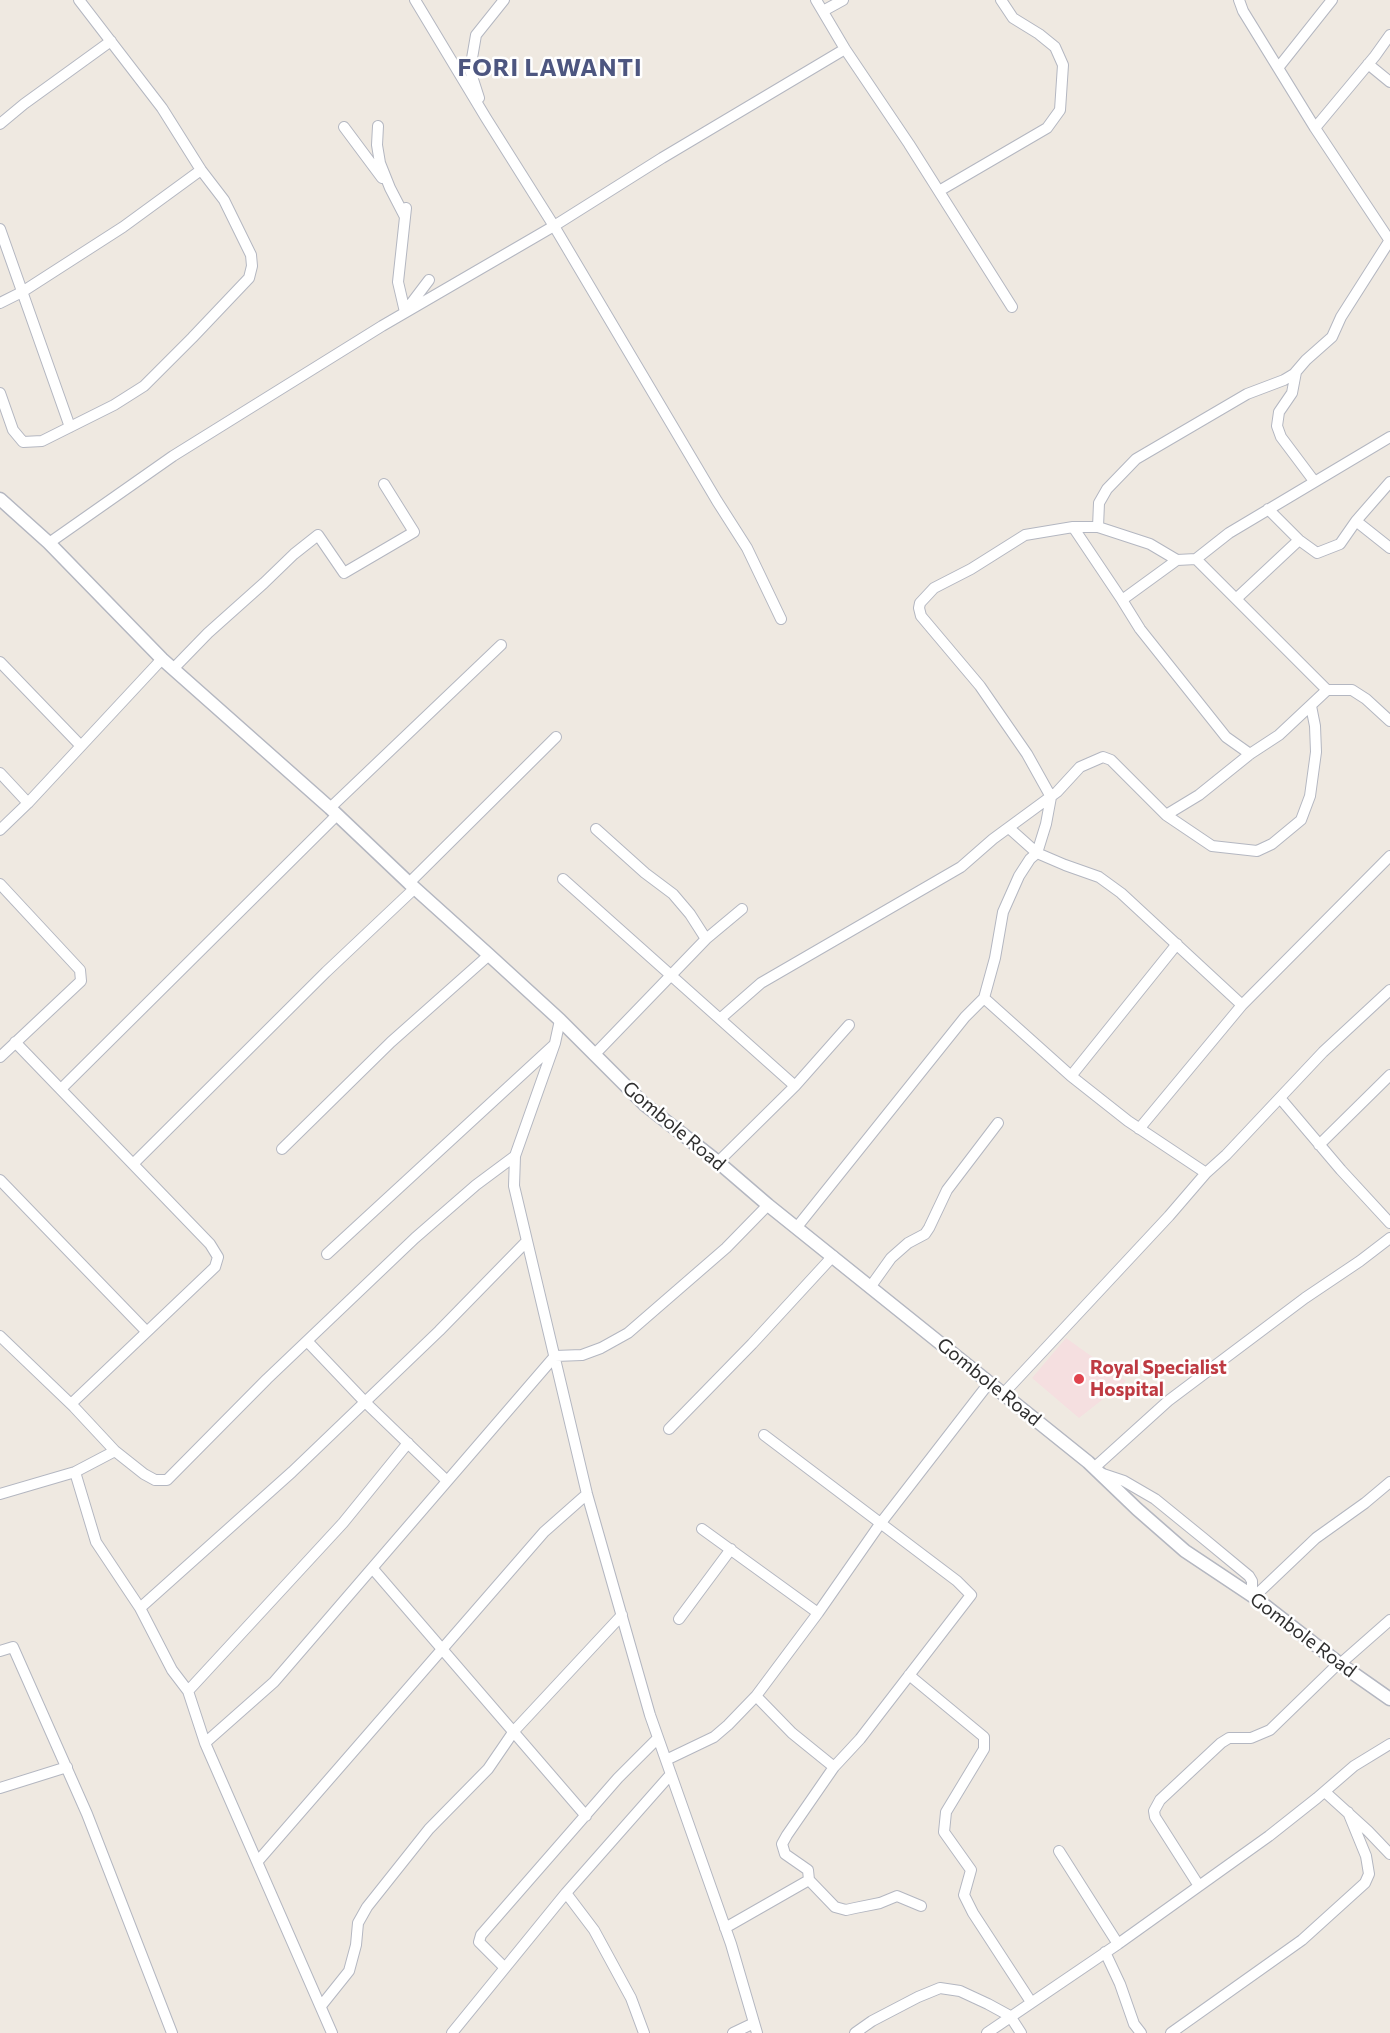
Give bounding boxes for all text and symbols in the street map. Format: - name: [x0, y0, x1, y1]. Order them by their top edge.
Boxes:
- district label: FORI LAWANTI: [456, 54, 644, 82]
- street label: Gombole Road: [618, 1076, 730, 1176]
- street label: Gombole Road: [932, 1333, 1046, 1431]
- place label: Royal Specialist Hospital: [1090, 1357, 1227, 1401]
- marker: Royal Specialist Hospital: [1072, 1372, 1086, 1386]
- street label: Gombole Road: [1245, 1588, 1361, 1682]

